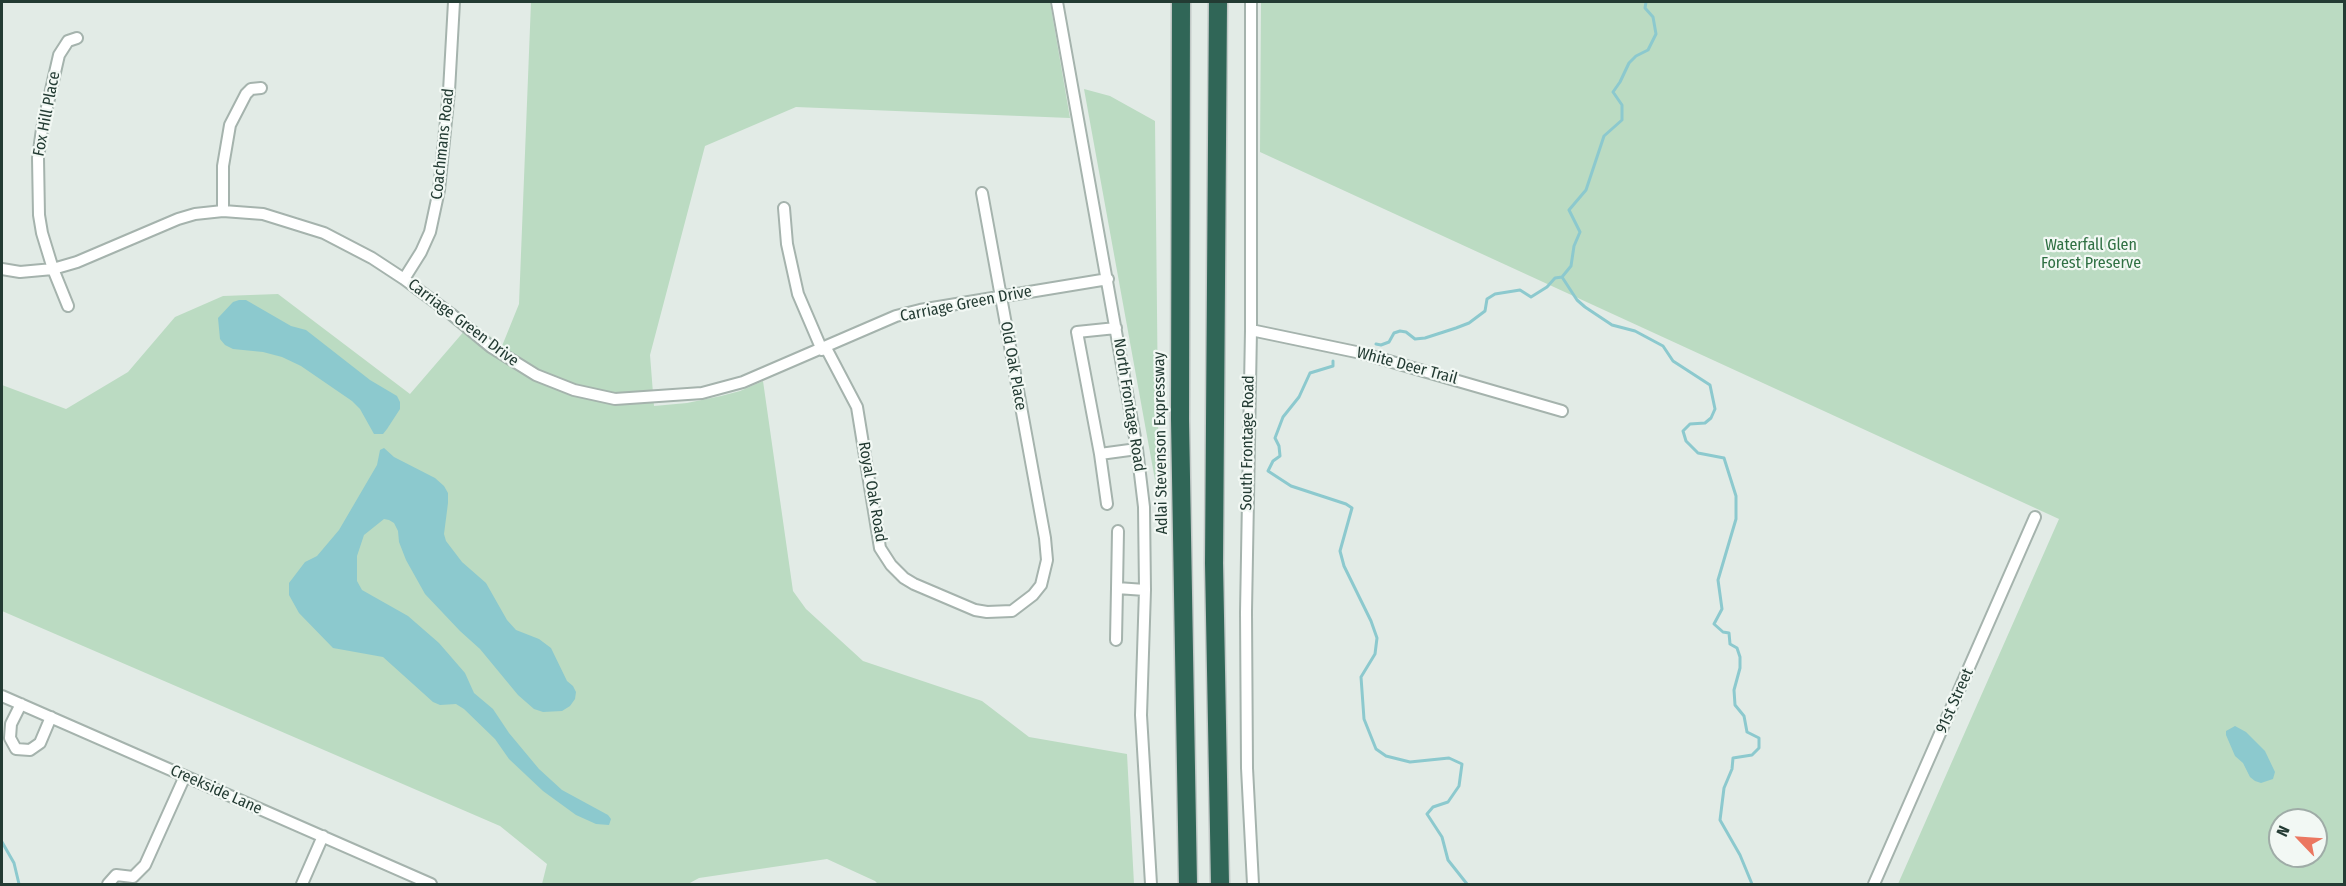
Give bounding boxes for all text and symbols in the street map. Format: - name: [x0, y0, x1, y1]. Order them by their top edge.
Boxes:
- street label: Fox Hill Place: [29, 70, 65, 158]
- street label: Coachmans Road: [428, 88, 458, 200]
- park label: Waterfall Glen Forest Preserve: [2041, 236, 2141, 274]
- street label: Carriage Green Drive: [404, 275, 522, 371]
- street label: Carriage Green Drive: [899, 282, 1033, 326]
- street label: Old Oak Place: [996, 320, 1030, 412]
- street label: North Frontage Road: [1109, 337, 1149, 473]
- street label: White Deer Trail: [1354, 343, 1460, 389]
- street label: Adlai Stevenson Expressway: [1150, 351, 1172, 535]
- street label: South Frontage Road: [1237, 375, 1259, 511]
- street label: Royal Oak Road: [854, 440, 890, 544]
- street label: 91st Street: [1932, 666, 1978, 736]
- street label: Creekside Lane: [167, 761, 265, 819]
- north arrow: [2268, 808, 2328, 868]
- text: N: [2272, 823, 2294, 839]

